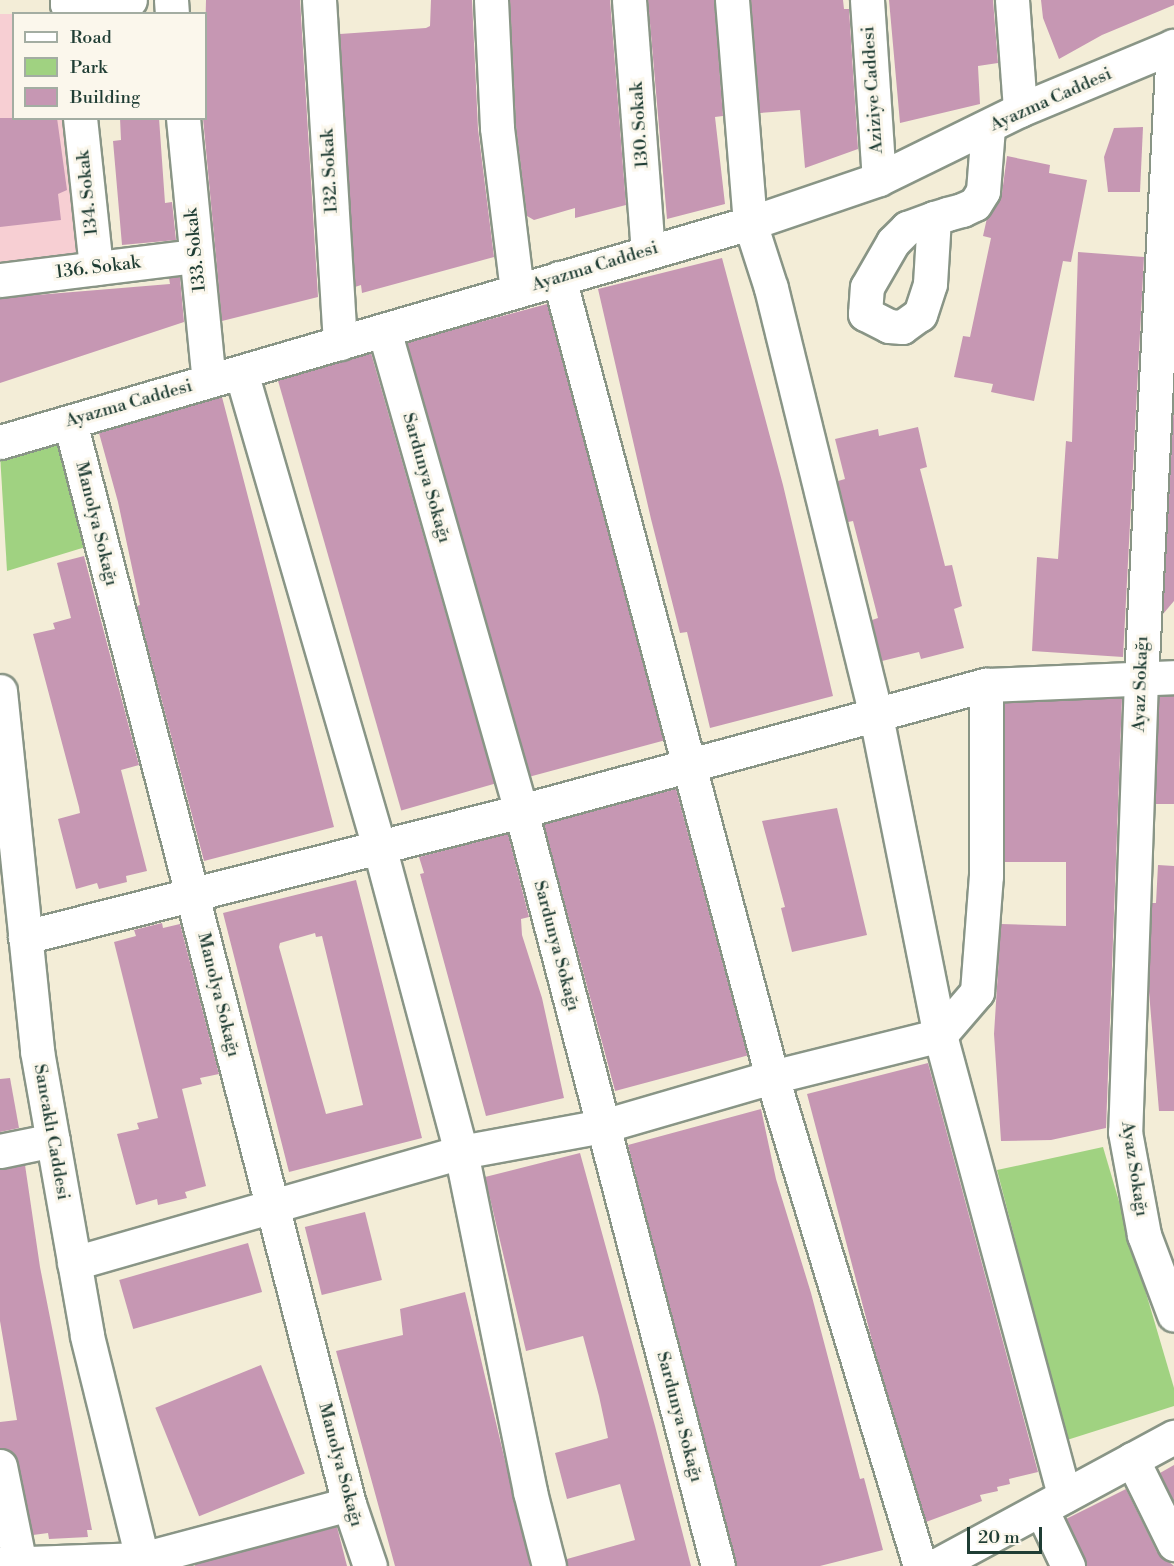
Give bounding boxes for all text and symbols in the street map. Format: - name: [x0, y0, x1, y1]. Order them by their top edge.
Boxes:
- legend: [12, 12, 207, 120]
- text: Road: [70, 26, 112, 49]
- street label: Aziziye Caddesi: [858, 26, 888, 154]
- text: Park: [70, 56, 107, 79]
- street label: Ayazma Caddesi: [987, 63, 1115, 137]
- street label: 130. Sokak: [626, 81, 654, 169]
- text: Building: [70, 86, 140, 109]
- street label: 132. Sokak: [317, 128, 343, 214]
- street label: 134. Sokak: [73, 149, 103, 237]
- street label: 133. Sokak: [181, 207, 211, 293]
- street label: Ayazma Caddesi: [529, 237, 661, 297]
- street label: 136. Sokak: [54, 252, 142, 284]
- street label: Ayazma Caddesi: [63, 376, 195, 432]
- street label: Sardunya Sokağı: [397, 410, 455, 546]
- street label: Manolya Sokağı: [70, 460, 122, 588]
- street label: Ayaz Sokağı: [1129, 636, 1153, 732]
- street label: Sardunya Sokağı: [528, 878, 584, 1014]
- street label: Manolya Sokağı: [192, 931, 244, 1059]
- street label: Sancaklı Caddesi: [28, 1062, 74, 1202]
- street label: Ayaz Sokağı: [1116, 1120, 1152, 1218]
- street label: Sardunya Sokağı: [651, 1349, 707, 1485]
- street label: Manolya Sokağı: [313, 1401, 367, 1529]
- scale bar: [970, 1515, 1045, 1553]
- text: 20 m: [978, 1526, 1020, 1549]

